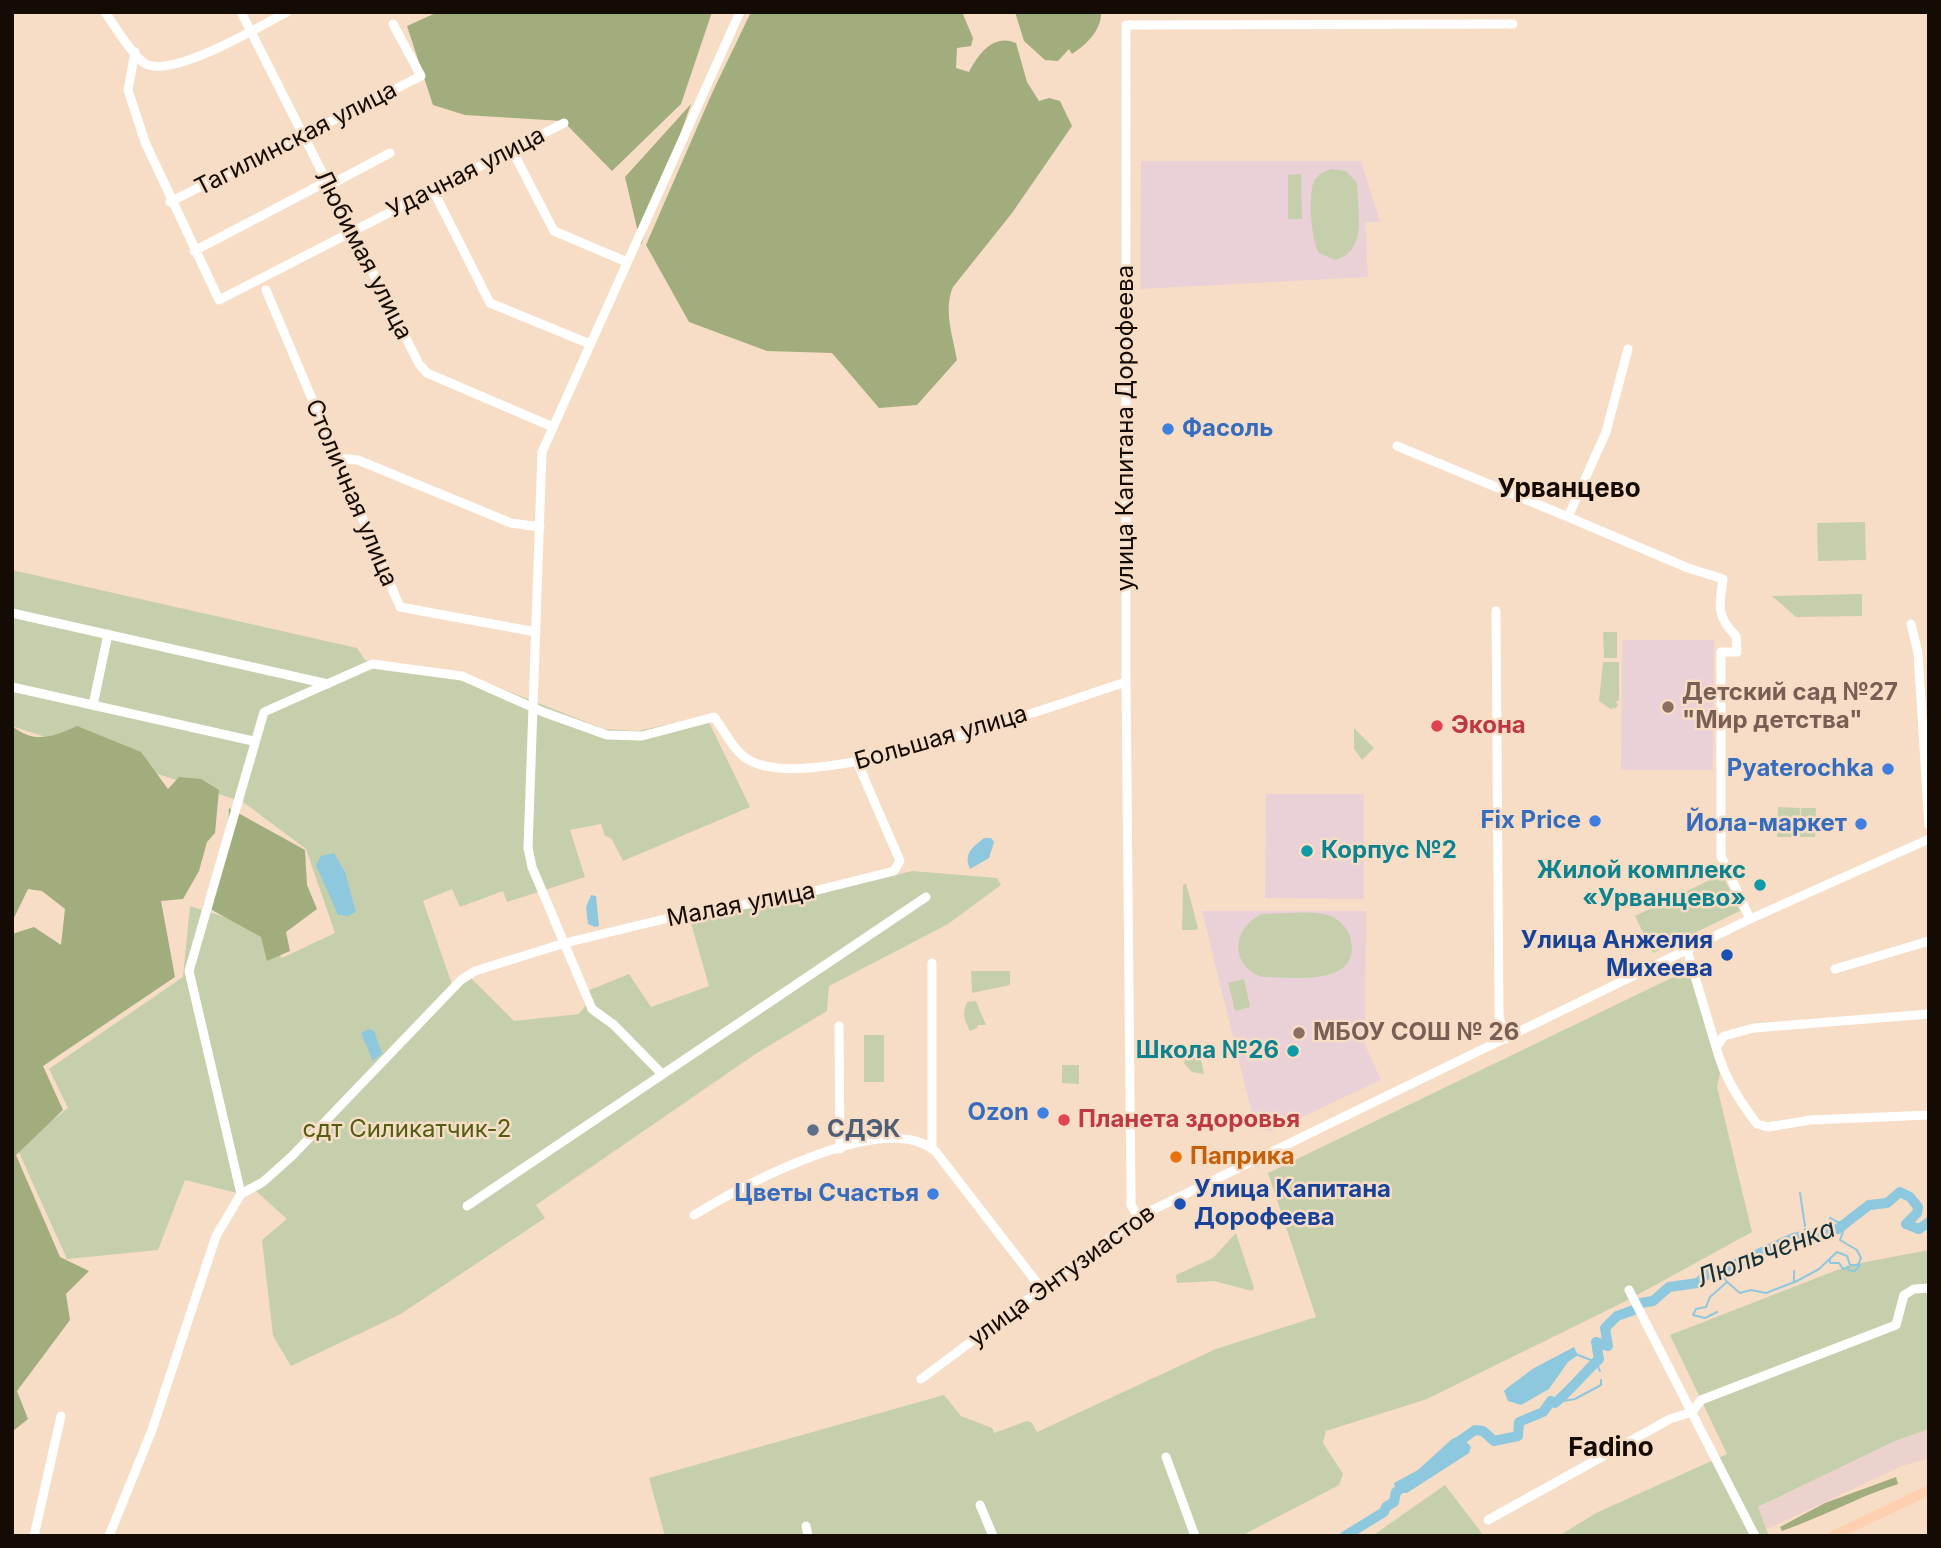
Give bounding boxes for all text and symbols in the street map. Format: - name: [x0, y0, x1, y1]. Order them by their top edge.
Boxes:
- street label: Тагилинская улица: [190, 76, 402, 202]
- street label: Удачная улица: [382, 121, 550, 225]
- street label: Любимая улица: [308, 165, 418, 345]
- street label: улица Капитана Дорофеева: [1112, 265, 1140, 591]
- street label: Столичная улица: [299, 395, 403, 591]
- place label: Фасоль: [1182, 415, 1273, 443]
- marker: Фасоль: [1160, 421, 1176, 437]
- district label: Урванцево: [1497, 473, 1641, 505]
- place label: Детский сад №27 "Мир детства": [1682, 679, 1898, 735]
- marker: Детский сад №27 "Мир детства": [1660, 699, 1676, 715]
- street label: Большая улица: [851, 700, 1031, 776]
- place label: Экона: [1451, 712, 1526, 740]
- marker: Экона: [1429, 718, 1445, 734]
- place label: Pyaterochka: [1727, 755, 1874, 783]
- marker: Pyaterochka: [1880, 761, 1896, 777]
- place label: Fix Price: [1480, 807, 1581, 835]
- place label: Йола-маркет: [1686, 810, 1847, 838]
- marker: Fix Price: [1587, 813, 1603, 829]
- marker: Йола-маркет: [1853, 816, 1869, 832]
- place label: Корпус №2: [1321, 837, 1457, 865]
- marker: Корпус №2: [1299, 843, 1315, 859]
- place label: Жилой комплекс «Урванцево»: [1537, 857, 1746, 913]
- street label: Малая улица: [664, 876, 818, 934]
- marker: Жилой комплекс «Урванцево»: [1752, 877, 1768, 893]
- place label: Улица Анжелия Михеева: [1521, 927, 1713, 983]
- marker: Улица Анжелия Михеева: [1719, 947, 1735, 963]
- place label: МБОУ СОШ № 26: [1313, 1019, 1519, 1047]
- marker: МБОУ СОШ № 26: [1291, 1025, 1307, 1041]
- place label: Школа №26: [1136, 1037, 1279, 1065]
- marker: Школа №26: [1285, 1043, 1301, 1059]
- place label: Ozon: [968, 1099, 1029, 1127]
- marker: Ozon: [1035, 1105, 1051, 1121]
- place label: Планета здоровья: [1078, 1106, 1300, 1134]
- marker: Планета здоровья: [1056, 1112, 1072, 1128]
- park label: сдт Силикатчик-2: [303, 1116, 511, 1144]
- place label: СДЭК: [827, 1116, 901, 1144]
- marker: СДЭК: [805, 1122, 821, 1138]
- place label: Паприка: [1190, 1143, 1295, 1171]
- marker: Паприка: [1168, 1149, 1184, 1165]
- place label: Улица Капитана Дорофеева: [1194, 1176, 1391, 1232]
- place label: Цветы Счастья: [734, 1180, 919, 1208]
- marker: Цветы Счастья: [925, 1186, 941, 1202]
- marker: Улица Капитана Дорофеева: [1172, 1196, 1188, 1212]
- street label: улица Энтузиастов: [963, 1199, 1161, 1353]
- water label: Люльченка: [1692, 1213, 1840, 1295]
- district label: Fadino: [1568, 1432, 1654, 1464]

